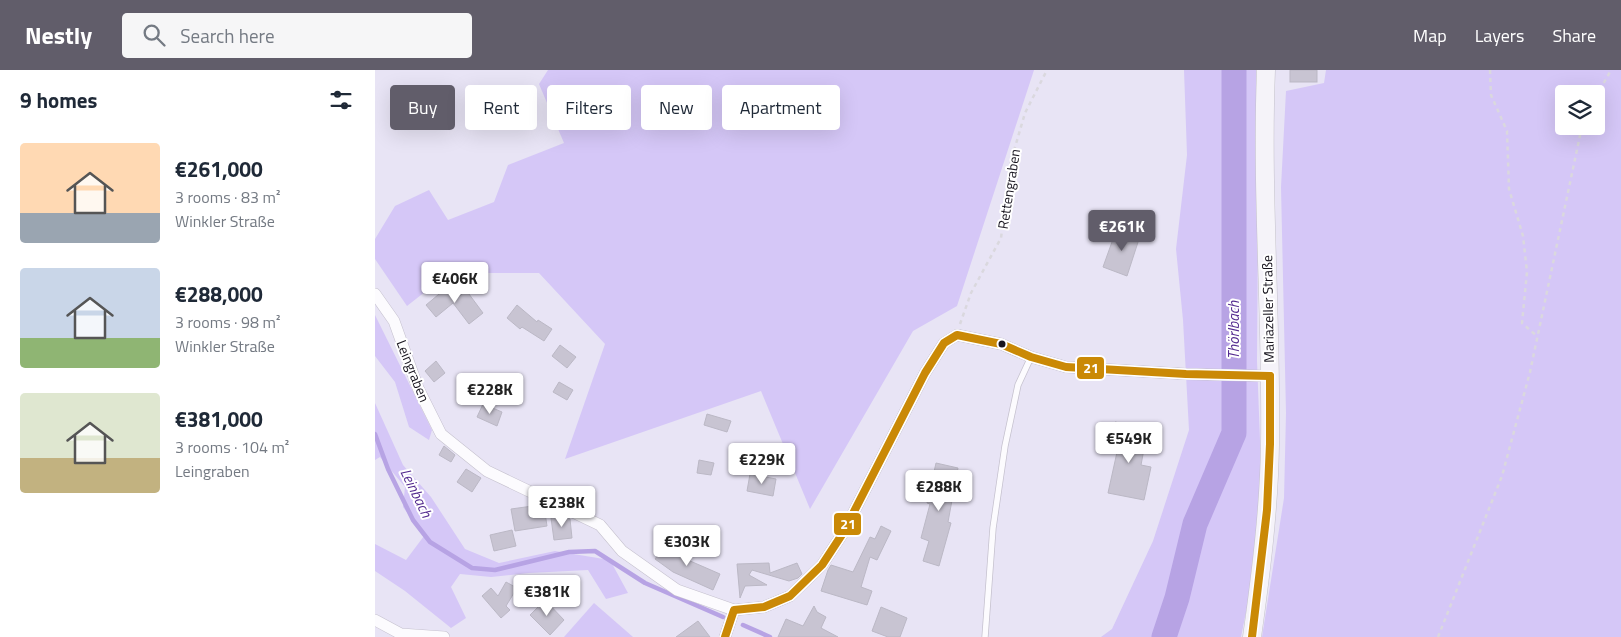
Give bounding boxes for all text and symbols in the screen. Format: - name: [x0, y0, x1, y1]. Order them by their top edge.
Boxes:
- search box: [122, 13, 472, 58]
- text: Nestly: [25, 17, 92, 53]
- icon: search: [140, 21, 168, 49]
- text: Search here: [180, 21, 275, 50]
- text: Map: [1413, 22, 1447, 49]
- text: Layers: [1475, 22, 1524, 49]
- text: Share: [1552, 22, 1596, 49]
- text: 9 homes: [20, 84, 97, 116]
- chip: Buy: [390, 85, 455, 130]
- chip: Rent: [465, 85, 537, 130]
- chip: Filters: [547, 85, 631, 130]
- chip: New: [641, 85, 712, 130]
- chip: Apartment: [722, 85, 840, 130]
- map controls: [1555, 85, 1605, 135]
- button: layers: [1555, 85, 1605, 135]
- icon: filters: [327, 86, 355, 114]
- street label: Rettengraben: [992, 147, 1025, 231]
- text: €261,000: [175, 153, 263, 185]
- icon: home: [60, 163, 120, 223]
- text: 3 rooms · 83 m²: [175, 185, 280, 209]
- text: Winkler Straße: [175, 209, 275, 233]
- pin: €261K: [1087, 210, 1157, 252]
- text: €261K: [1099, 214, 1145, 238]
- street label: Mariazeller Straße: [1256, 255, 1279, 363]
- pin: €406K: [420, 262, 490, 304]
- text: €406K: [432, 266, 478, 290]
- text: €288,000: [175, 278, 263, 310]
- icon: home: [60, 288, 120, 348]
- water label: Thörlbach: [1222, 300, 1245, 359]
- text: 3 rooms · 98 m²: [175, 310, 280, 334]
- text: Winkler Straße: [175, 334, 275, 358]
- street label: Leingraben: [391, 337, 435, 405]
- unlabelled marker: [997, 339, 1007, 349]
- line badge: 21: [1076, 356, 1105, 380]
- text: 21: [1083, 357, 1099, 378]
- pin: €228K: [455, 372, 525, 415]
- text: €228K: [467, 377, 513, 401]
- text: €381,000: [175, 403, 263, 435]
- icon: home: [60, 413, 120, 473]
- pin: €549K: [1094, 422, 1164, 464]
- text: €549K: [1106, 426, 1152, 450]
- text: 3 rooms · 104 m²: [175, 435, 289, 459]
- pin: €229K: [727, 442, 797, 485]
- text: €229K: [739, 447, 785, 471]
- text: Leingraben: [175, 459, 250, 483]
- water label: Leinbach: [395, 464, 438, 522]
- pin: €288K: [904, 470, 974, 512]
- text: €288K: [916, 474, 962, 498]
- pin: €238K: [527, 486, 597, 528]
- text: €238K: [539, 490, 585, 514]
- line badge: 21: [833, 512, 862, 536]
- text: 21: [840, 513, 856, 534]
- pin: €303K: [652, 524, 722, 567]
- text: €303K: [664, 529, 710, 553]
- pin: €381K: [512, 574, 582, 617]
- text: €381K: [524, 579, 570, 603]

